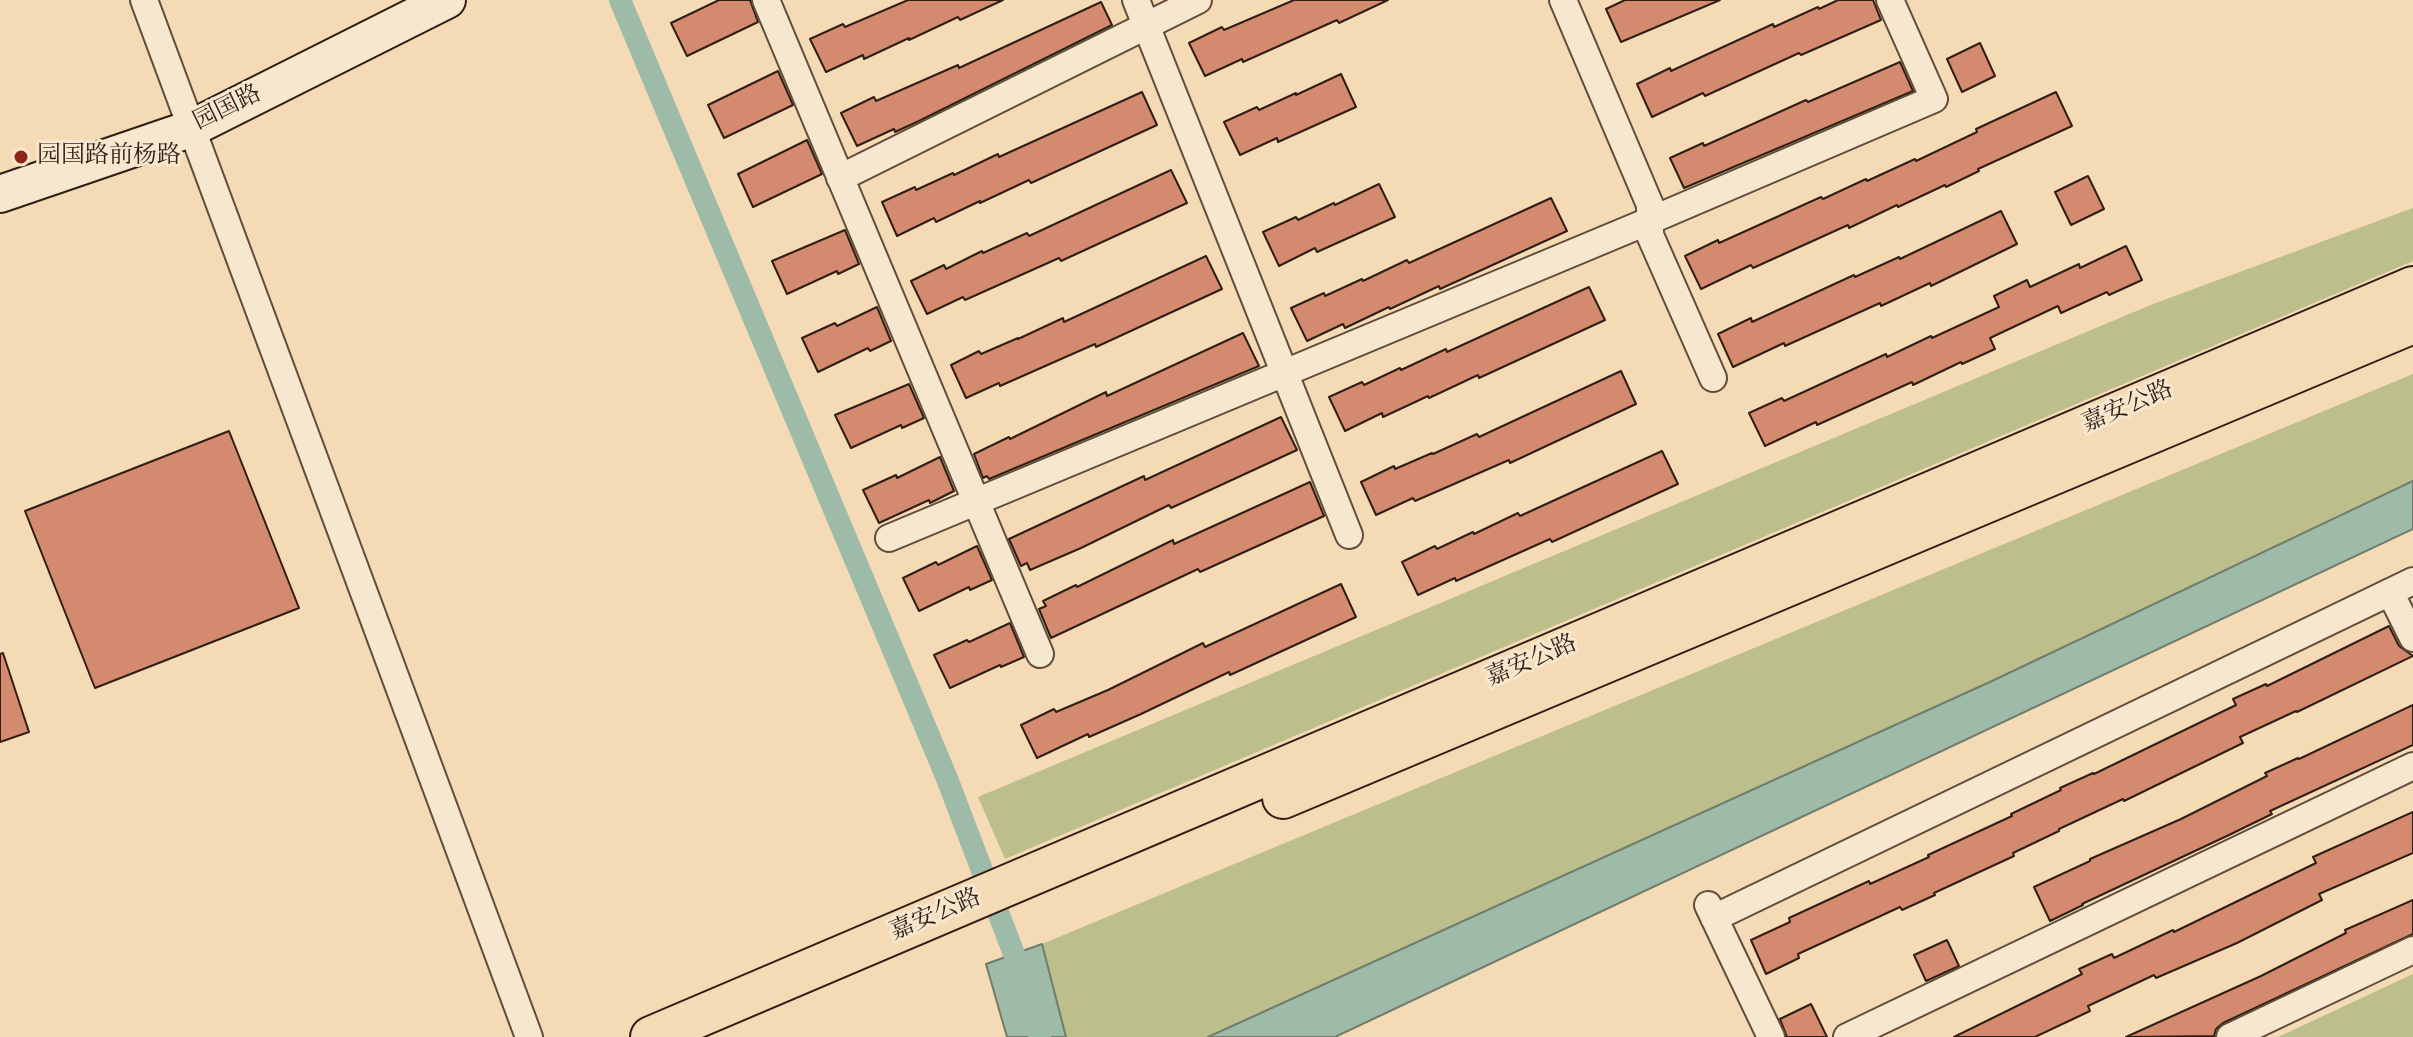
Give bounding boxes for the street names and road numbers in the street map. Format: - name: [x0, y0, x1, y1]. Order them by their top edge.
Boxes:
- street label: 园国路: [189, 80, 267, 138]
- street label: 嘉安公路: [2078, 376, 2178, 440]
- street label: 嘉安公路: [1482, 630, 1582, 694]
- street label: 嘉安公路: [886, 884, 986, 948]

